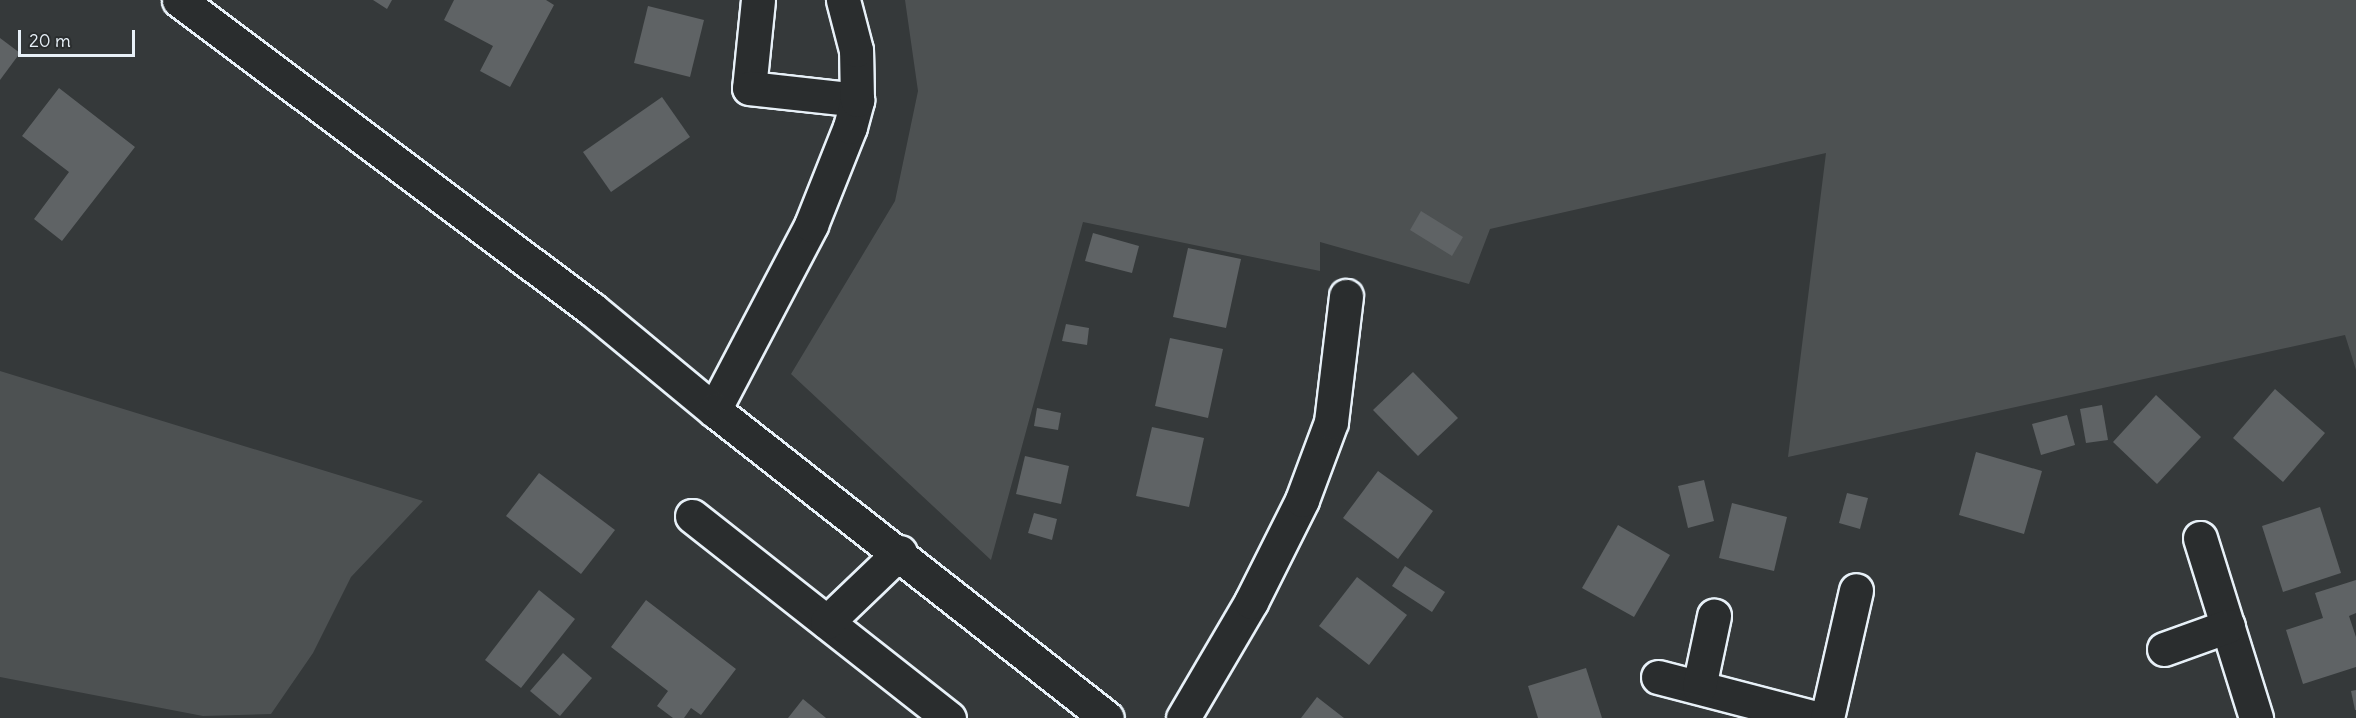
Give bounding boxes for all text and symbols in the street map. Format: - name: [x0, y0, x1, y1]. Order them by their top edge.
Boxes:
- scale bar: [21, 18, 138, 56]
- text: 20 m: [29, 29, 71, 52]

